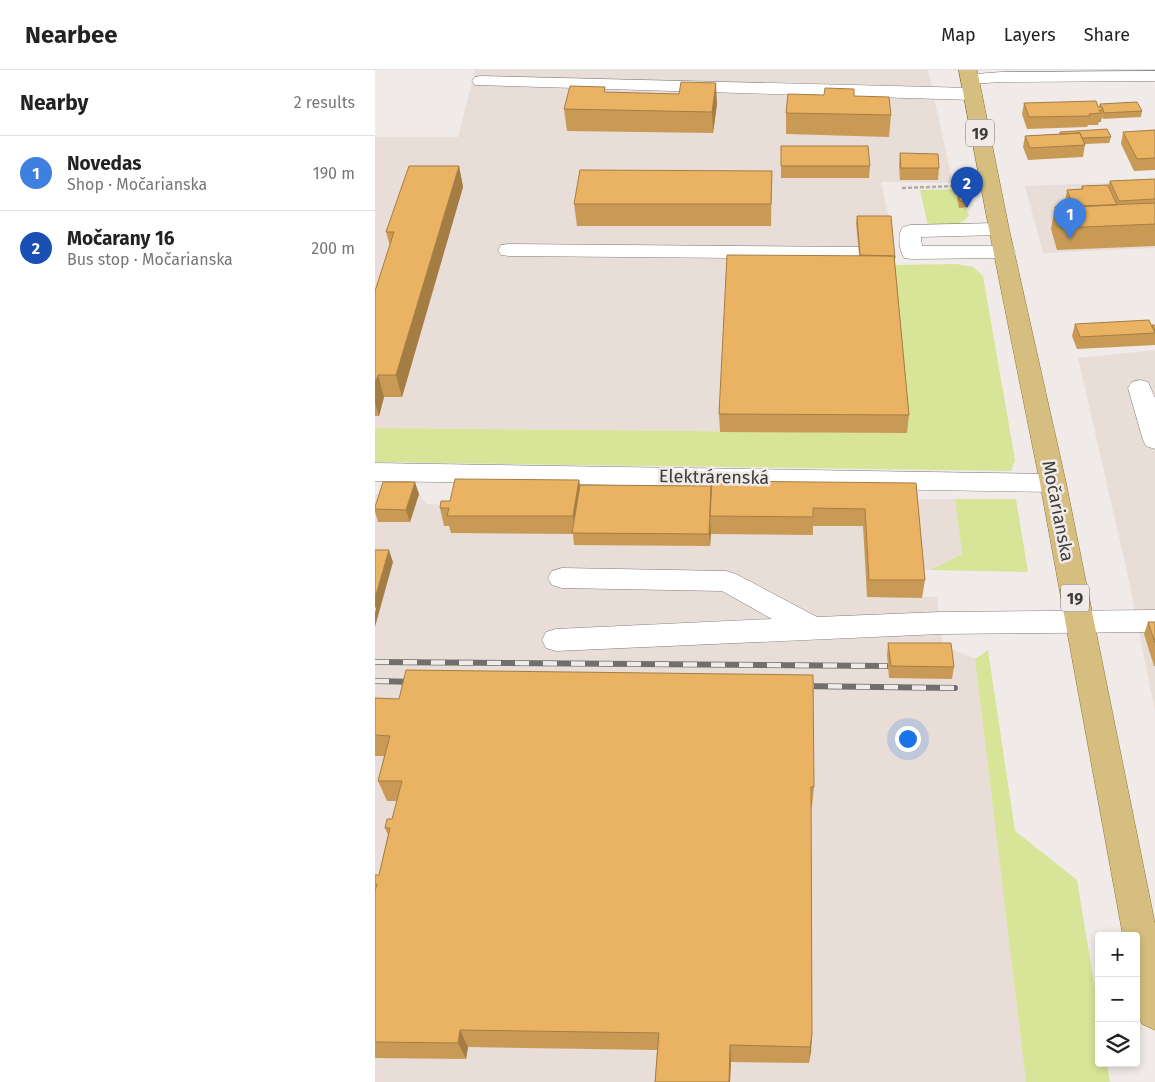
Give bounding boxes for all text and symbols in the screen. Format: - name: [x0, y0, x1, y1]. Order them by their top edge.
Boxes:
- text: Nearbee: [25, 21, 118, 49]
- text: Map: [941, 24, 976, 46]
- text: Layers: [1004, 24, 1056, 46]
- text: Share: [1084, 24, 1130, 46]
- text: Nearby: [20, 90, 88, 116]
- text: 2 results: [294, 93, 355, 112]
- road number: 19: [966, 119, 994, 146]
- text: Novedas: [67, 152, 141, 175]
- text: 1: [32, 164, 40, 183]
- text: 190 m: [313, 164, 355, 183]
- pin: 2: [951, 167, 983, 208]
- text: Shop · Močarianska: [67, 175, 207, 194]
- pin: 1: [1054, 198, 1086, 239]
- text: Močarany 16: [67, 227, 174, 250]
- text: 2: [32, 239, 40, 258]
- text: 200 m: [311, 239, 355, 258]
- text: Bus stop · Močarianska: [67, 250, 233, 269]
- street label: Močarianska: [1037, 459, 1079, 563]
- street label: Elektrárenská: [659, 465, 769, 489]
- road number: 19: [1061, 584, 1089, 612]
- your location: [895, 726, 921, 752]
- map controls: [1095, 932, 1140, 1067]
- button: +: [1095, 932, 1140, 977]
- button: −: [1095, 977, 1140, 1022]
- button: layers: [1095, 1022, 1140, 1067]

